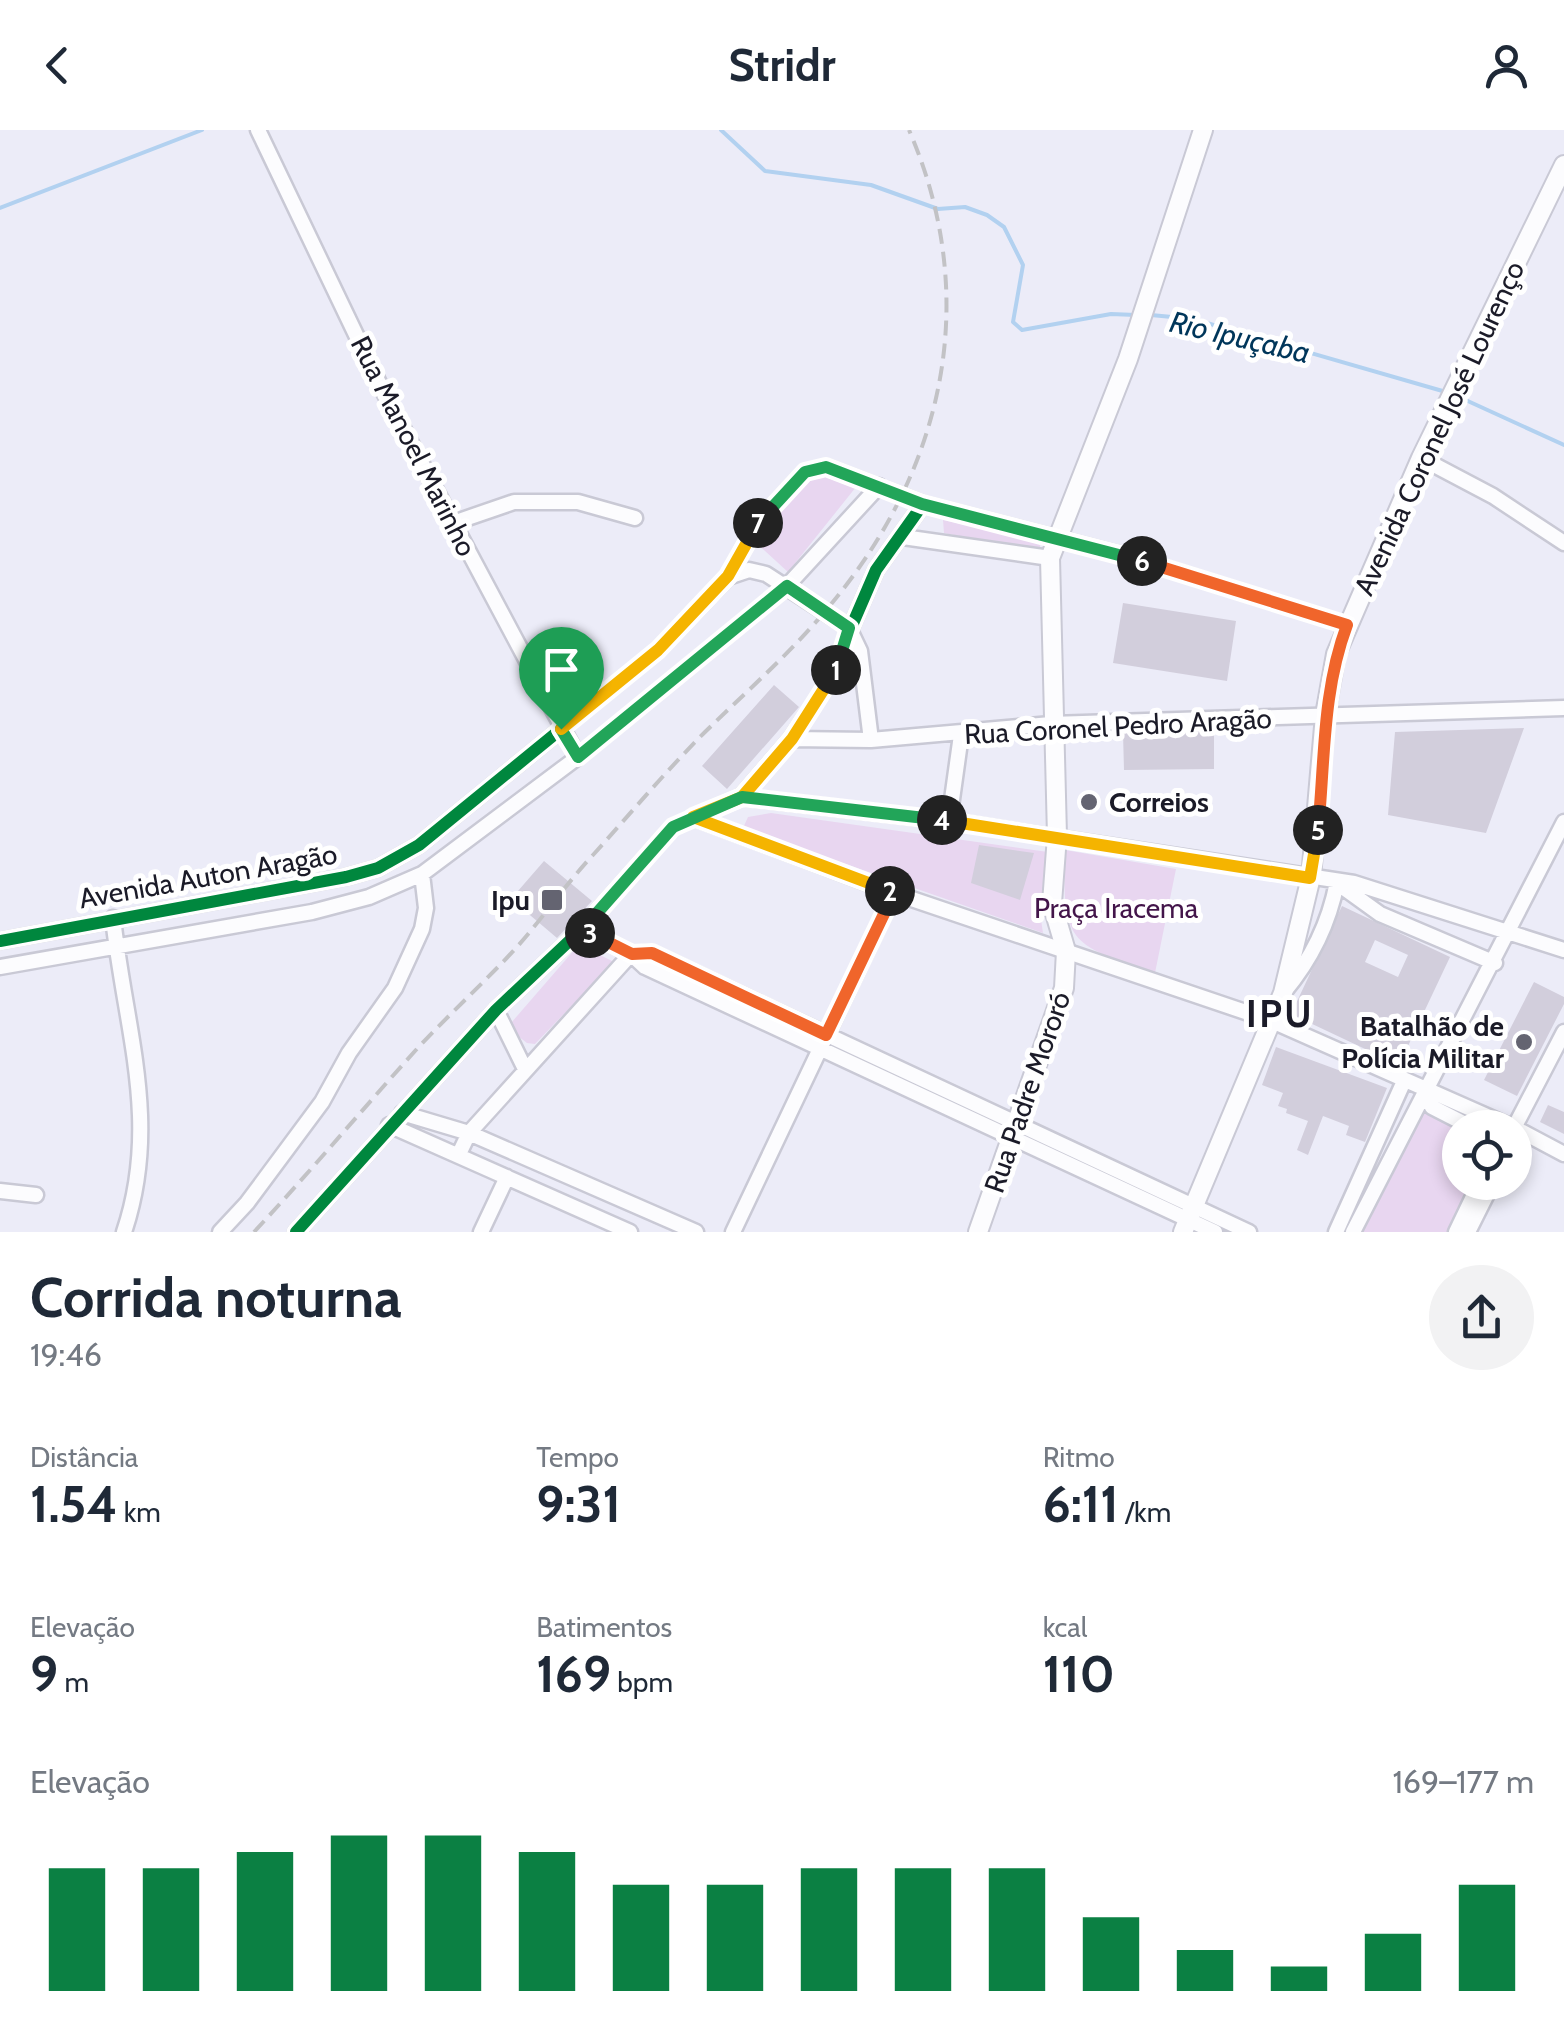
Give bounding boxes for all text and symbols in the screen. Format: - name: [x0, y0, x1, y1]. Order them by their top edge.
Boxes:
- icon: back: [30, 38, 85, 93]
- text: Stridr: [728, 38, 836, 92]
- icon: person: [1479, 38, 1534, 93]
- street label: Avenida Coronel José Lourenço: [1347, 256, 1531, 600]
- water label: Rio Ipuçaba: [1166, 303, 1314, 371]
- street label: Rua Manoel Marinho: [344, 330, 484, 562]
- pin: 7: [733, 498, 783, 548]
- text: 7: [751, 506, 765, 540]
- pin: 6: [1117, 536, 1167, 586]
- text: 6: [1134, 544, 1150, 578]
- pin: [519, 627, 604, 730]
- icon: arrive: [534, 642, 589, 697]
- pin: 1: [811, 645, 861, 695]
- text: 1: [831, 653, 841, 687]
- street label: Rua Coronel Pedro Aragão: [963, 701, 1273, 751]
- place label: Correios: [1109, 785, 1209, 819]
- marker: Correios: [1078, 791, 1100, 813]
- pin: 4: [917, 795, 967, 845]
- text: 4: [933, 803, 951, 837]
- pin: 5: [1293, 805, 1343, 855]
- text: 5: [1310, 813, 1326, 847]
- street label: Avenida Auton Aragão: [76, 837, 340, 915]
- pin: 2: [865, 866, 915, 916]
- text: 2: [883, 874, 897, 908]
- place label: Ipu: [491, 883, 530, 917]
- marker: Ipu: [539, 887, 565, 913]
- park label: Praça Iracema: [1034, 891, 1199, 925]
- pin: 3: [565, 908, 615, 958]
- text: 3: [582, 916, 598, 950]
- street label: Rua Padre Mororó: [977, 987, 1077, 1197]
- district label: IPU: [1246, 990, 1314, 1037]
- place label: Batalhão de Polícia Militar: [1341, 1009, 1505, 1075]
- marker: Batalhão de Polícia Militar: [1513, 1031, 1535, 1053]
- map controls: [1442, 1110, 1532, 1200]
- button: locate: [1442, 1110, 1532, 1200]
- text: Corrida noturna: [30, 1264, 402, 1331]
- button: share: [1429, 1265, 1534, 1370]
- text: 19:46: [30, 1335, 102, 1374]
- text: Distância: [30, 1440, 138, 1474]
- text: Tempo: [536, 1440, 619, 1474]
- text: Ritmo: [1043, 1440, 1115, 1474]
- text: 1.54: [30, 1474, 117, 1535]
- text: 9:31: [536, 1474, 621, 1535]
- text: 6:11: [1043, 1474, 1119, 1535]
- text: km: [117, 1495, 161, 1529]
- text: /km: [1119, 1495, 1171, 1529]
- text: Elevação: [30, 1610, 135, 1644]
- text: Batimentos: [536, 1610, 672, 1644]
- text: kcal: [1043, 1610, 1087, 1644]
- text: 9: [30, 1644, 58, 1705]
- text: 169: [536, 1644, 611, 1705]
- text: 110: [1043, 1644, 1115, 1705]
- text: m: [58, 1665, 89, 1699]
- text: bpm: [611, 1665, 673, 1699]
- text: Elevação: [30, 1762, 150, 1801]
- text: 169–177 m: [1392, 1762, 1534, 1801]

